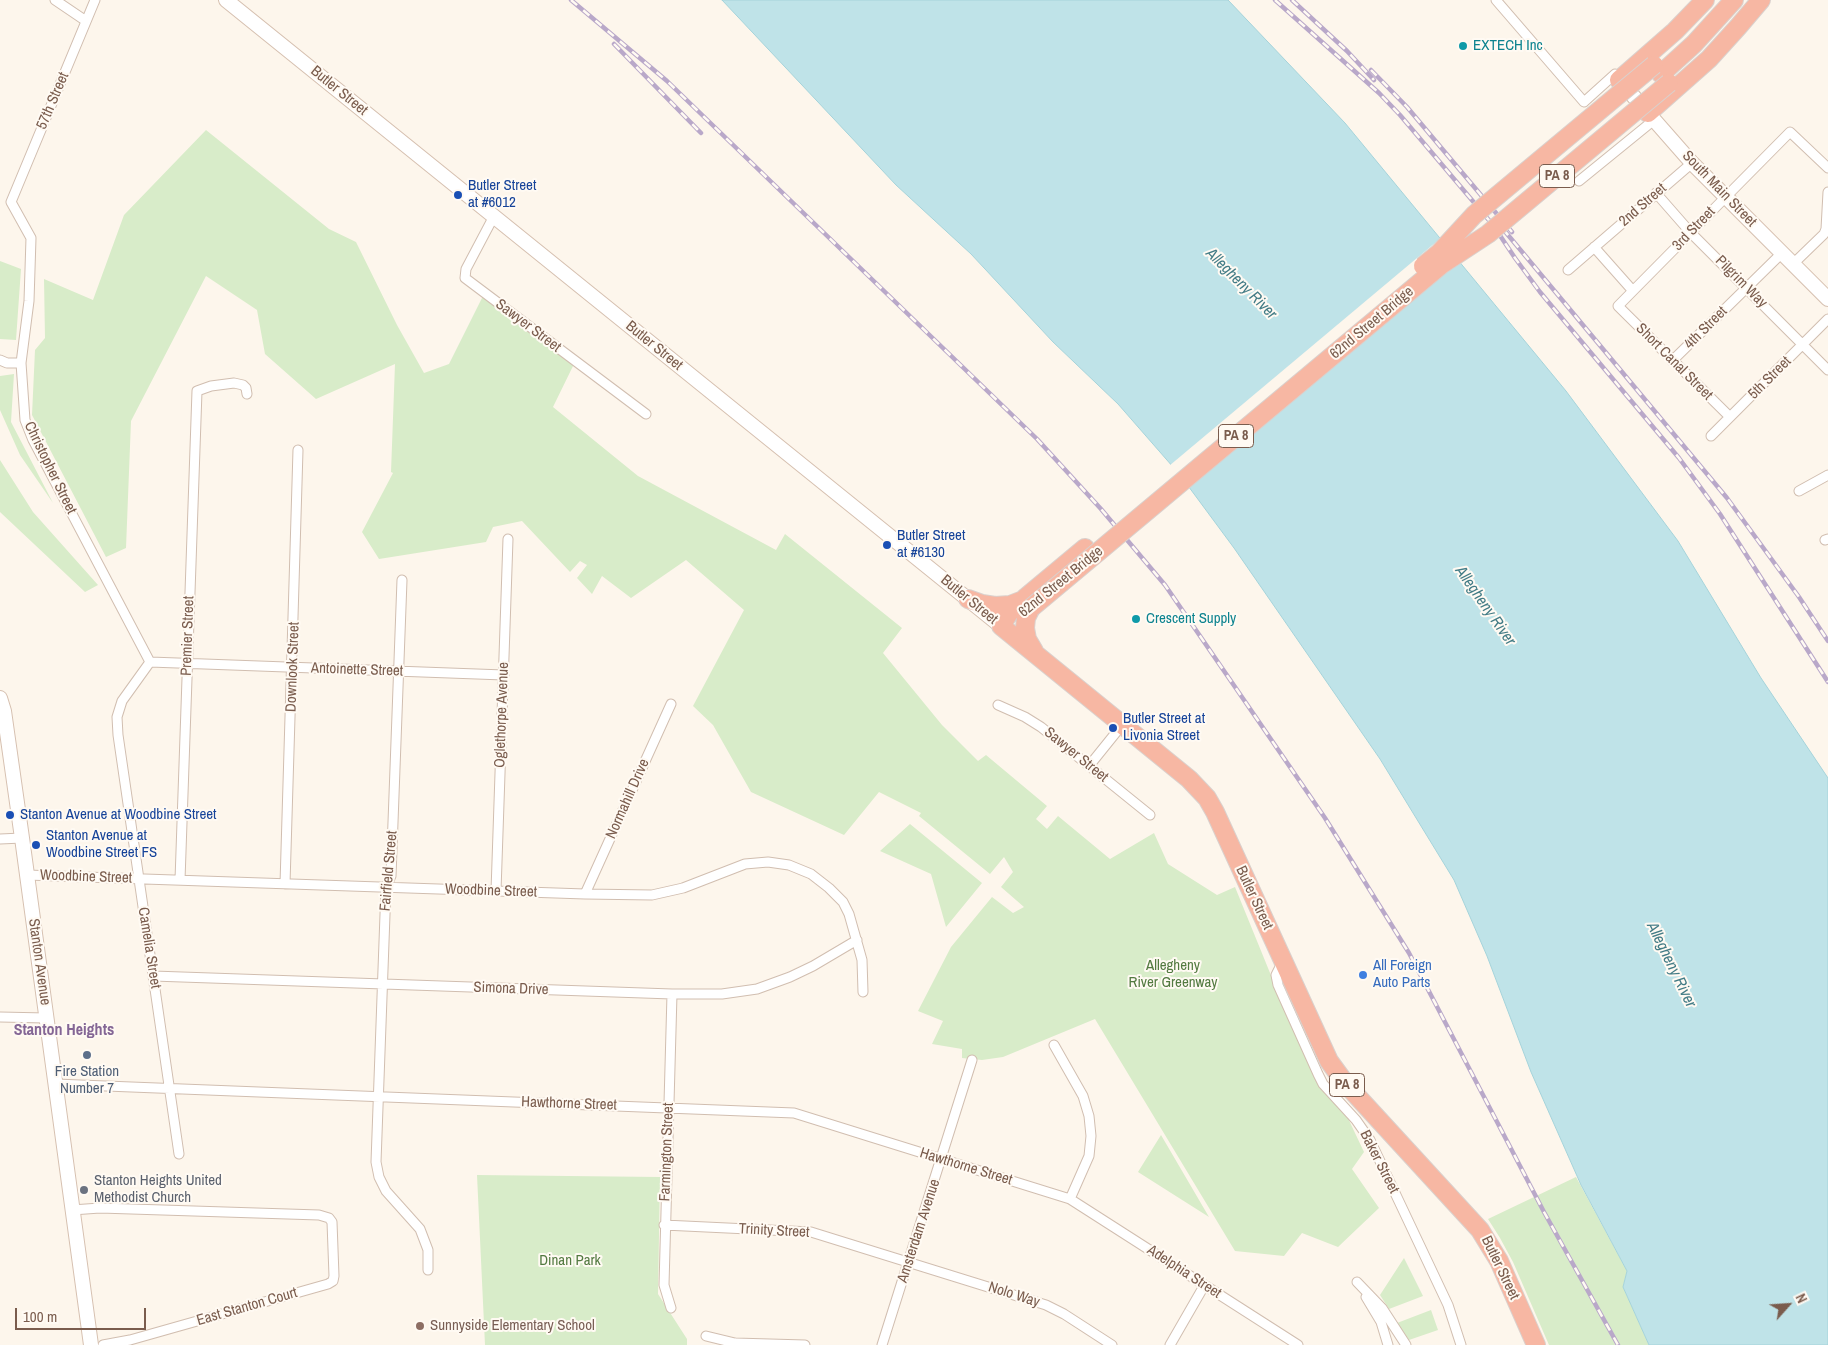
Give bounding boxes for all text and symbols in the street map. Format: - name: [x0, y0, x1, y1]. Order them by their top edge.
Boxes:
- place label: EXTECH Inc: [1473, 37, 1543, 55]
- marker: EXTECH Inc: [1457, 40, 1469, 52]
- street label: Butler Street: [307, 62, 371, 120]
- street label: 57th Street: [33, 70, 73, 132]
- street label: South Main Street: [1678, 147, 1760, 231]
- road number: PA 8: [1540, 165, 1574, 188]
- place label: Butler Street at #6012: [468, 177, 536, 212]
- street label: 2nd Street: [1616, 180, 1670, 230]
- marker: Butler Street at #6012: [452, 189, 464, 201]
- street label: 3rd Street: [1669, 203, 1719, 255]
- water label: Allegheny River: [1201, 244, 1281, 324]
- street label: Pilgrim Way: [1711, 252, 1771, 312]
- street label: 62nd Street Bridge: [1327, 283, 1417, 363]
- street label: Sawyer Street: [492, 296, 564, 356]
- street label: 4th Street: [1681, 303, 1731, 353]
- street label: Butler Street: [622, 317, 686, 375]
- street label: Short Canal Street: [1632, 320, 1716, 404]
- street label: 5th Street: [1745, 353, 1795, 403]
- street label: Christopher Street: [20, 419, 80, 517]
- road number: PA 8: [1218, 424, 1254, 448]
- place label: Butler Street at #6130: [897, 527, 965, 562]
- marker: Butler Street at #6130: [881, 539, 893, 551]
- street label: 62nd Street Bridge: [1015, 543, 1107, 621]
- water label: Allegheny River: [1451, 563, 1519, 649]
- street label: Butler Street: [937, 571, 1001, 629]
- street label: Premier Street: [178, 596, 198, 676]
- place label: Crescent Supply: [1146, 610, 1236, 628]
- marker: Crescent Supply: [1130, 613, 1142, 625]
- street label: Downlook Street: [282, 622, 304, 712]
- street label: Antoinette Street: [311, 659, 403, 681]
- street label: Oglethorpe Avenue: [491, 662, 513, 768]
- place label: Butler Street at Livonia Street: [1123, 710, 1205, 745]
- marker: Butler Street at Livonia Street: [1107, 722, 1119, 734]
- street label: Sawyer Street: [1040, 724, 1112, 786]
- street label: Normahill Drive: [602, 756, 654, 842]
- place label: Stanton Avenue at Woodbine Street: [20, 806, 217, 824]
- marker: Stanton Avenue at Woodbine Street: [4, 809, 16, 821]
- place label: Stanton Avenue at Woodbine Street FS: [46, 827, 157, 862]
- street label: Fairfield Street: [377, 830, 401, 912]
- marker: Stanton Avenue at Woodbine Street FS: [30, 839, 42, 851]
- street label: Butler Street: [1231, 863, 1277, 933]
- street label: Woodbine Street: [40, 866, 132, 888]
- street label: Woodbine Street: [445, 880, 537, 902]
- street label: Camelia Street: [134, 906, 164, 990]
- street label: Stanton Avenue: [24, 918, 54, 1006]
- water label: Allegheny River: [1642, 919, 1700, 1011]
- park label: Allegheny River Greenway: [1129, 957, 1217, 992]
- place label: All Foreign Auto Parts: [1373, 957, 1432, 992]
- marker: All Foreign Auto Parts: [1357, 969, 1369, 981]
- street label: Simona Drive: [473, 979, 549, 999]
- district label: Stanton Heights: [14, 1021, 114, 1041]
- marker: Fire Station Number 7: [81, 1049, 93, 1061]
- place label: Fire Station Number 7: [55, 1063, 119, 1098]
- road number: PA 8: [1330, 1074, 1364, 1096]
- street label: Hawthorne Street: [521, 1093, 617, 1115]
- street label: Farmington Street: [656, 1102, 678, 1202]
- street label: Baker Street: [1355, 1127, 1403, 1197]
- street label: Hawthorne Street: [918, 1144, 1014, 1190]
- place label: Stanton Heights United Methodist Church: [94, 1172, 222, 1207]
- street label: Amsterdam Avenue: [894, 1177, 944, 1285]
- marker: Stanton Heights United Methodist Church: [78, 1184, 90, 1196]
- street label: Trinity Street: [738, 1220, 810, 1242]
- street label: Butler Street: [1477, 1233, 1523, 1303]
- street label: Adelphia Street: [1144, 1241, 1224, 1303]
- park label: Dinan Park: [539, 1252, 601, 1270]
- street label: Nolo Way: [986, 1278, 1042, 1312]
- north arrow: [1763, 1280, 1813, 1330]
- street label: East Stanton Court: [195, 1284, 299, 1330]
- text: N: [1792, 1291, 1811, 1306]
- scale bar: [18, 1298, 149, 1330]
- text: 100 m: [23, 1306, 57, 1327]
- place label: Sunnyside Elementary School: [430, 1317, 595, 1335]
- marker: Sunnyside Elementary School: [414, 1320, 426, 1332]

